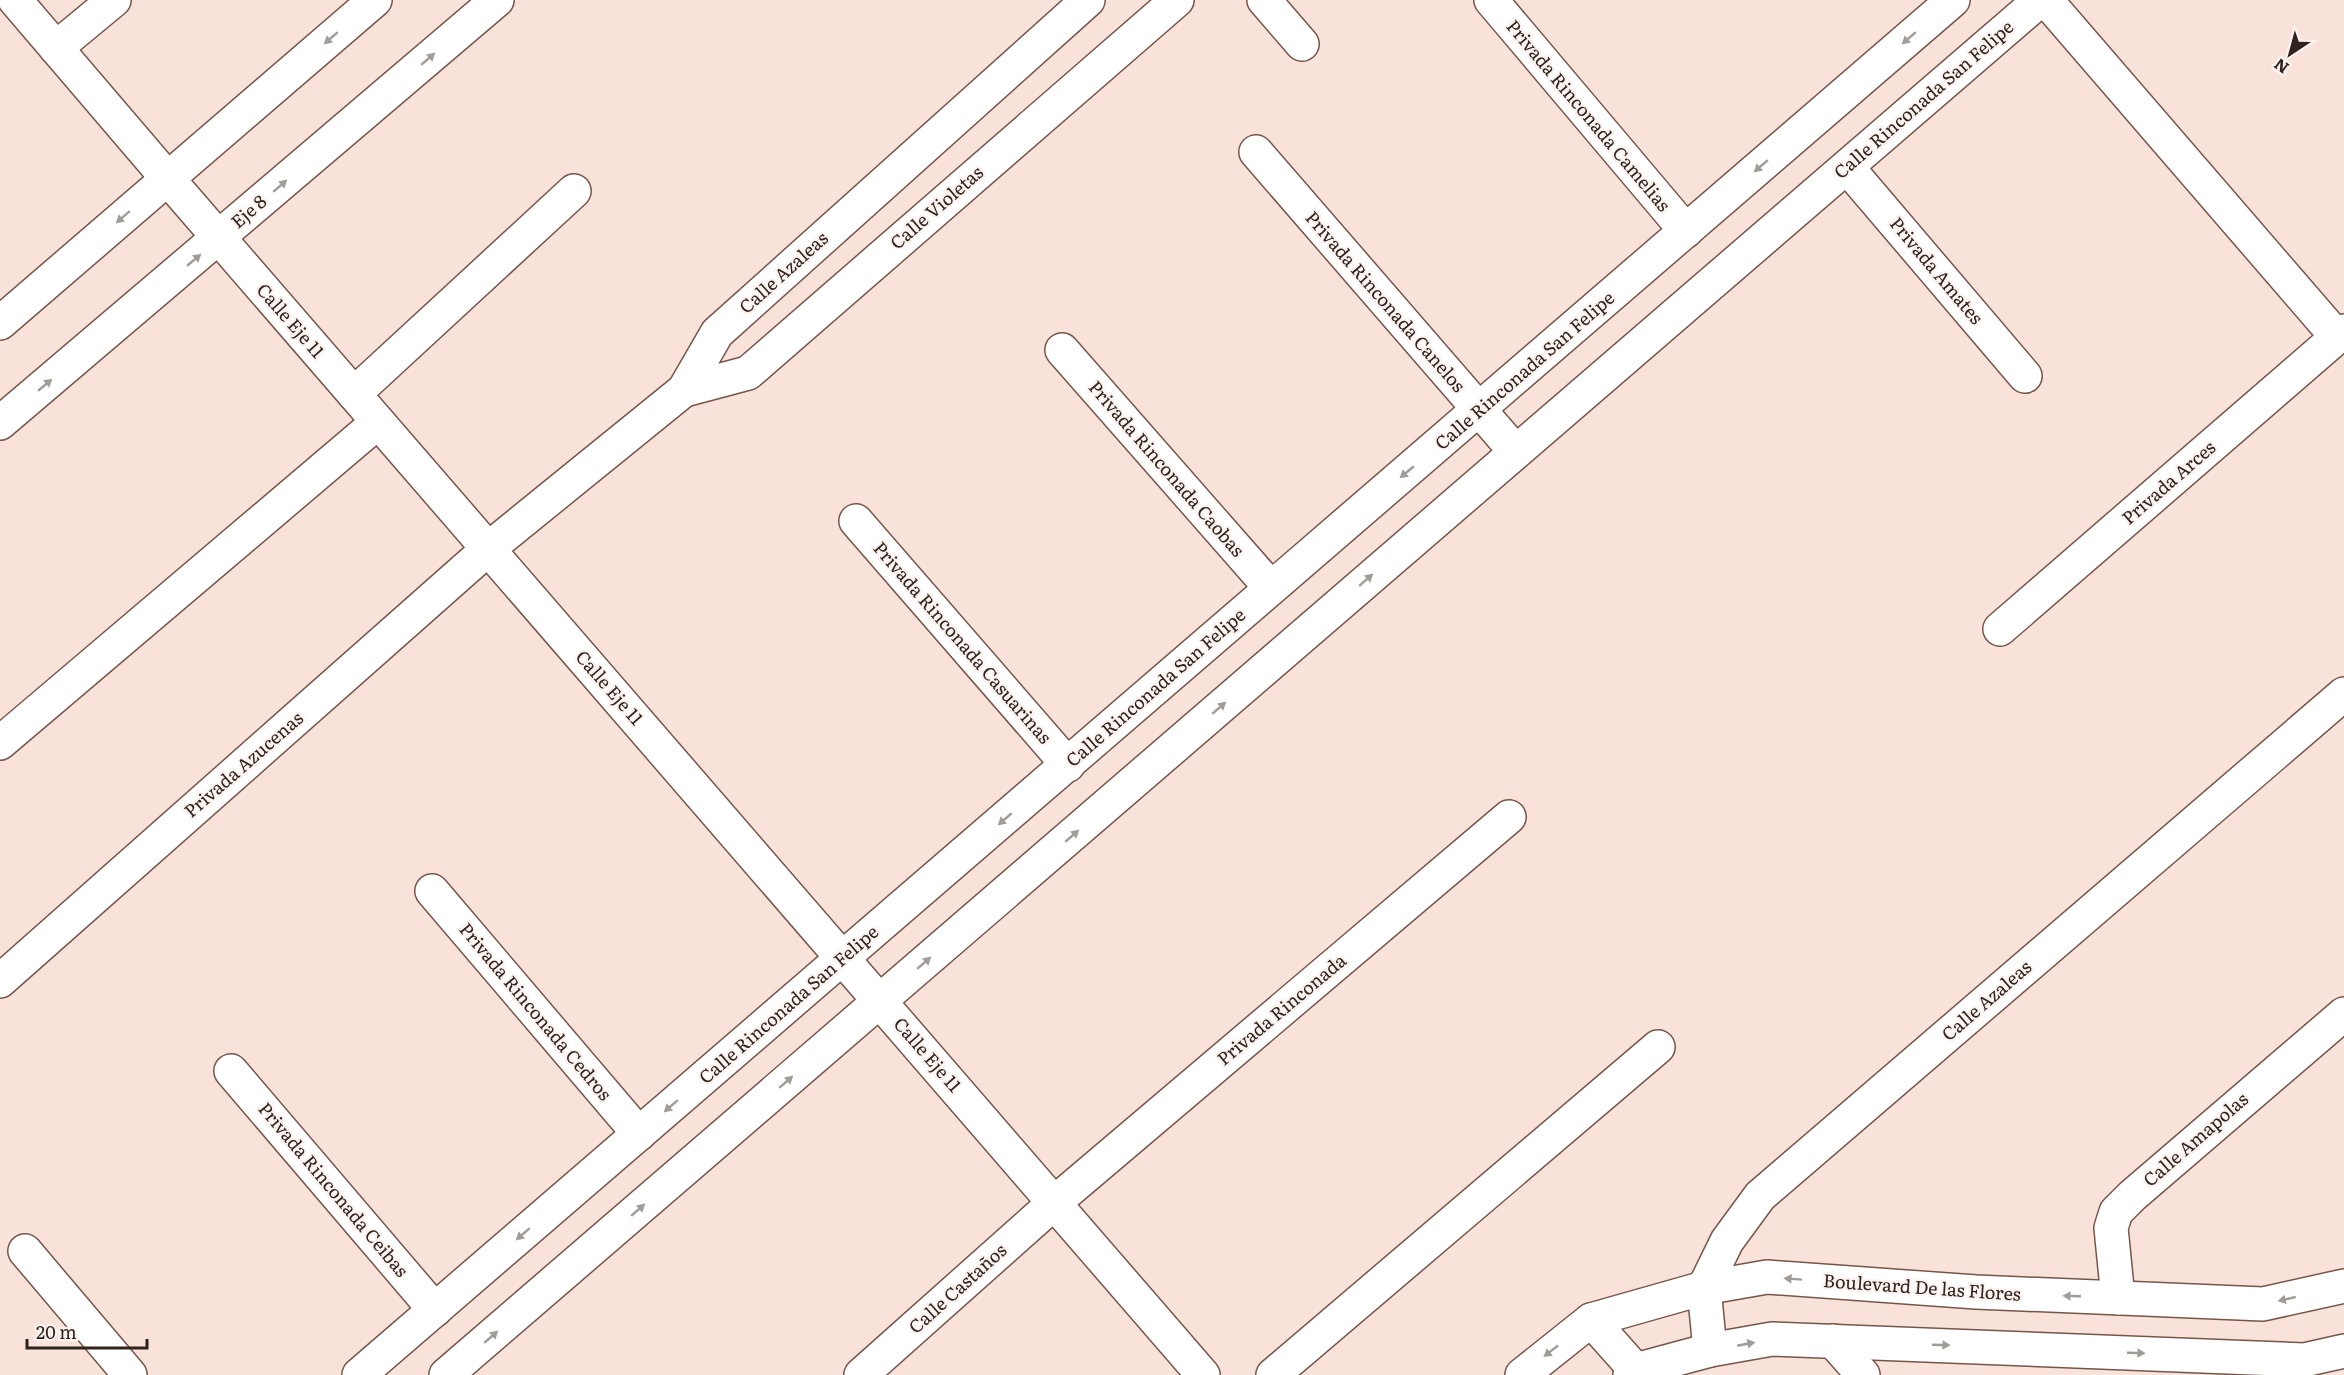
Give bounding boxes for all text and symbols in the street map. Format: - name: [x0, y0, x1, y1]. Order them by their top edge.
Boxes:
- street label: Privada Rinconada Camelias: [1501, 13, 1678, 217]
- street label: Calle Rinconada San Felipe: [1827, 13, 2019, 185]
- north arrow: [2260, 24, 2320, 84]
- one-way arrow: [324, 31, 339, 44]
- one-way arrow: [1902, 31, 1917, 44]
- one-way arrow: [420, 53, 436, 66]
- text: N: [2268, 53, 2293, 81]
- street label: Calle Violetas: [883, 159, 989, 255]
- one-way arrow: [1754, 159, 1769, 172]
- one-way arrow: [272, 180, 287, 193]
- street label: Eje 8: [224, 188, 272, 234]
- street label: Privada Rinconada Canelos: [1300, 205, 1472, 397]
- street label: Privada Amates: [1884, 210, 1990, 330]
- one-way arrow: [116, 211, 131, 224]
- street label: Calle Azaleas: [733, 225, 833, 319]
- one-way arrow: [186, 253, 202, 266]
- street label: Calle Eje 11: [251, 277, 331, 363]
- street label: Calle Rinconada San Felipe: [1428, 284, 1620, 456]
- street label: Privada Rinconada Caobas: [1083, 374, 1251, 562]
- one-way arrow: [37, 379, 53, 392]
- street label: Privada Arces: [2115, 433, 2221, 530]
- one-way arrow: [1399, 465, 1415, 478]
- street label: Privada Rinconada Casuarinas: [868, 535, 1059, 749]
- one-way arrow: [1358, 574, 1373, 587]
- street label: Calle Rinconada San Felipe: [1059, 601, 1251, 773]
- street label: Calle Eje 11: [570, 644, 650, 730]
- one-way arrow: [1211, 702, 1226, 715]
- street label: Privada Azucenas: [178, 704, 309, 823]
- one-way arrow: [998, 812, 1013, 826]
- one-way arrow: [1064, 829, 1080, 842]
- street label: Privada Rinconada Cedros: [454, 916, 619, 1106]
- street label: Calle Rinconada San Felipe: [692, 918, 884, 1090]
- street label: Privada Rinconada: [1211, 946, 1352, 1071]
- street label: Calle Azaleas: [1935, 953, 2037, 1047]
- one-way arrow: [916, 957, 931, 970]
- street label: Calle Eje 11: [888, 1011, 968, 1097]
- one-way arrow: [778, 1076, 794, 1089]
- street label: Calle Amapolas: [2136, 1085, 2254, 1192]
- street label: Privada Rinconada Ceibas: [253, 1096, 416, 1282]
- one-way arrow: [663, 1100, 679, 1113]
- one-way arrow: [630, 1203, 646, 1216]
- one-way arrow: [515, 1227, 531, 1240]
- street label: Calle Castaños: [902, 1236, 1012, 1339]
- street label: Boulevard De las Flores: [1822, 1266, 2022, 1307]
- one-way arrow: [1784, 1274, 1803, 1284]
- one-way arrow: [2062, 1292, 2081, 1301]
- one-way arrow: [2277, 1295, 2296, 1304]
- scale bar: [27, 1312, 147, 1350]
- text: 20 m: [36, 1318, 77, 1345]
- one-way arrow: [483, 1331, 498, 1344]
- one-way arrow: [1737, 1339, 1756, 1348]
- one-way arrow: [1931, 1341, 1950, 1350]
- one-way arrow: [1544, 1344, 1559, 1356]
- one-way arrow: [2126, 1349, 2145, 1358]

